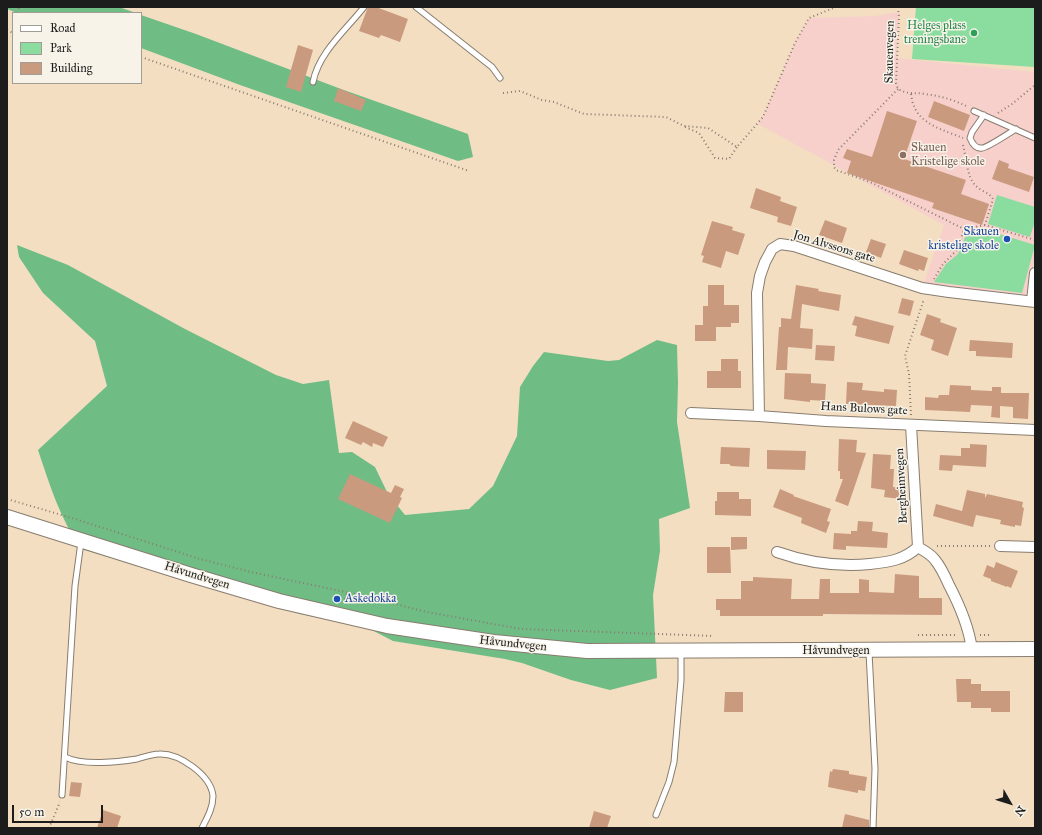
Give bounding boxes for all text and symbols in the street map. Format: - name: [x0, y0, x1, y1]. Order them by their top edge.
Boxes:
- legend: [12, 12, 142, 84]
- place label: Helges plass treningsbane: [904, 19, 966, 47]
- street label: Skauenvegen: [882, 20, 898, 84]
- text: Road: [50, 21, 76, 35]
- marker: Helges plass treningsbane: [969, 28, 979, 38]
- text: Park: [50, 41, 72, 55]
- text: Building: [50, 61, 92, 75]
- place label: Skauen Kristelige skole: [911, 141, 985, 169]
- marker: Skauen Kristelige skole: [898, 150, 908, 160]
- place label: Skauen kristelige skole: [928, 225, 999, 253]
- street label: Jon Alvssons gate: [791, 228, 877, 266]
- marker: Skauen kristelige skole: [1002, 234, 1012, 244]
- street label: Hans Bulows gate: [820, 400, 908, 418]
- street label: Bergheimvegen: [893, 448, 911, 524]
- street label: Håvundvegen: [163, 559, 231, 593]
- place label: Askedokka: [345, 592, 396, 606]
- marker: Askedokka: [332, 594, 342, 604]
- street label: Håvundvegen: [479, 633, 547, 655]
- street label: Håvundvegen: [802, 644, 870, 658]
- north arrow: [990, 783, 1030, 823]
- scale bar: [14, 797, 105, 823]
- text: N: [1012, 803, 1028, 819]
- text: 50 m: [19, 805, 44, 819]

